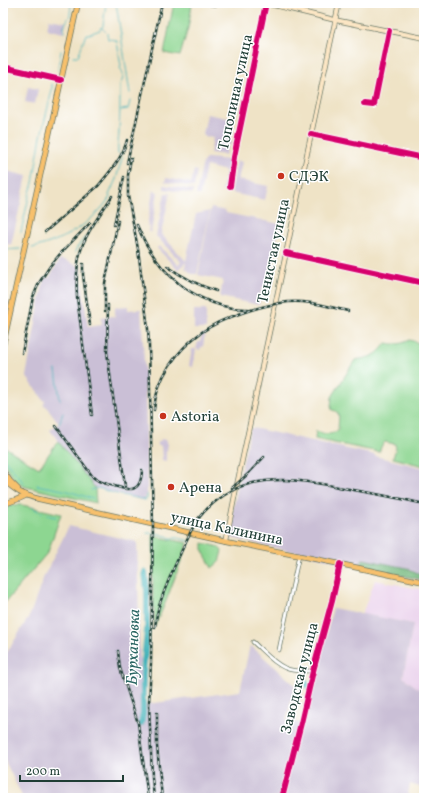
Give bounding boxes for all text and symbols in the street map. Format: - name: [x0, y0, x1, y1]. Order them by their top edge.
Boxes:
- street label: Тополиная улица: [214, 32, 259, 152]
- place label: СДЭК: [289, 167, 329, 188]
- marker: СДЭК: [276, 171, 286, 181]
- street label: Тенистая улица: [253, 197, 296, 306]
- place label: Astoria: [171, 407, 219, 428]
- marker: Astoria: [158, 411, 168, 421]
- place label: Арена: [179, 478, 222, 499]
- marker: Арена: [166, 482, 176, 492]
- street label: улица Калинина: [168, 507, 285, 552]
- water label: Бурхановка: [122, 608, 146, 686]
- street label: Заводская улица: [276, 620, 324, 736]
- scale bar: [20, 757, 123, 783]
- text: 200 m: [26, 764, 60, 780]

